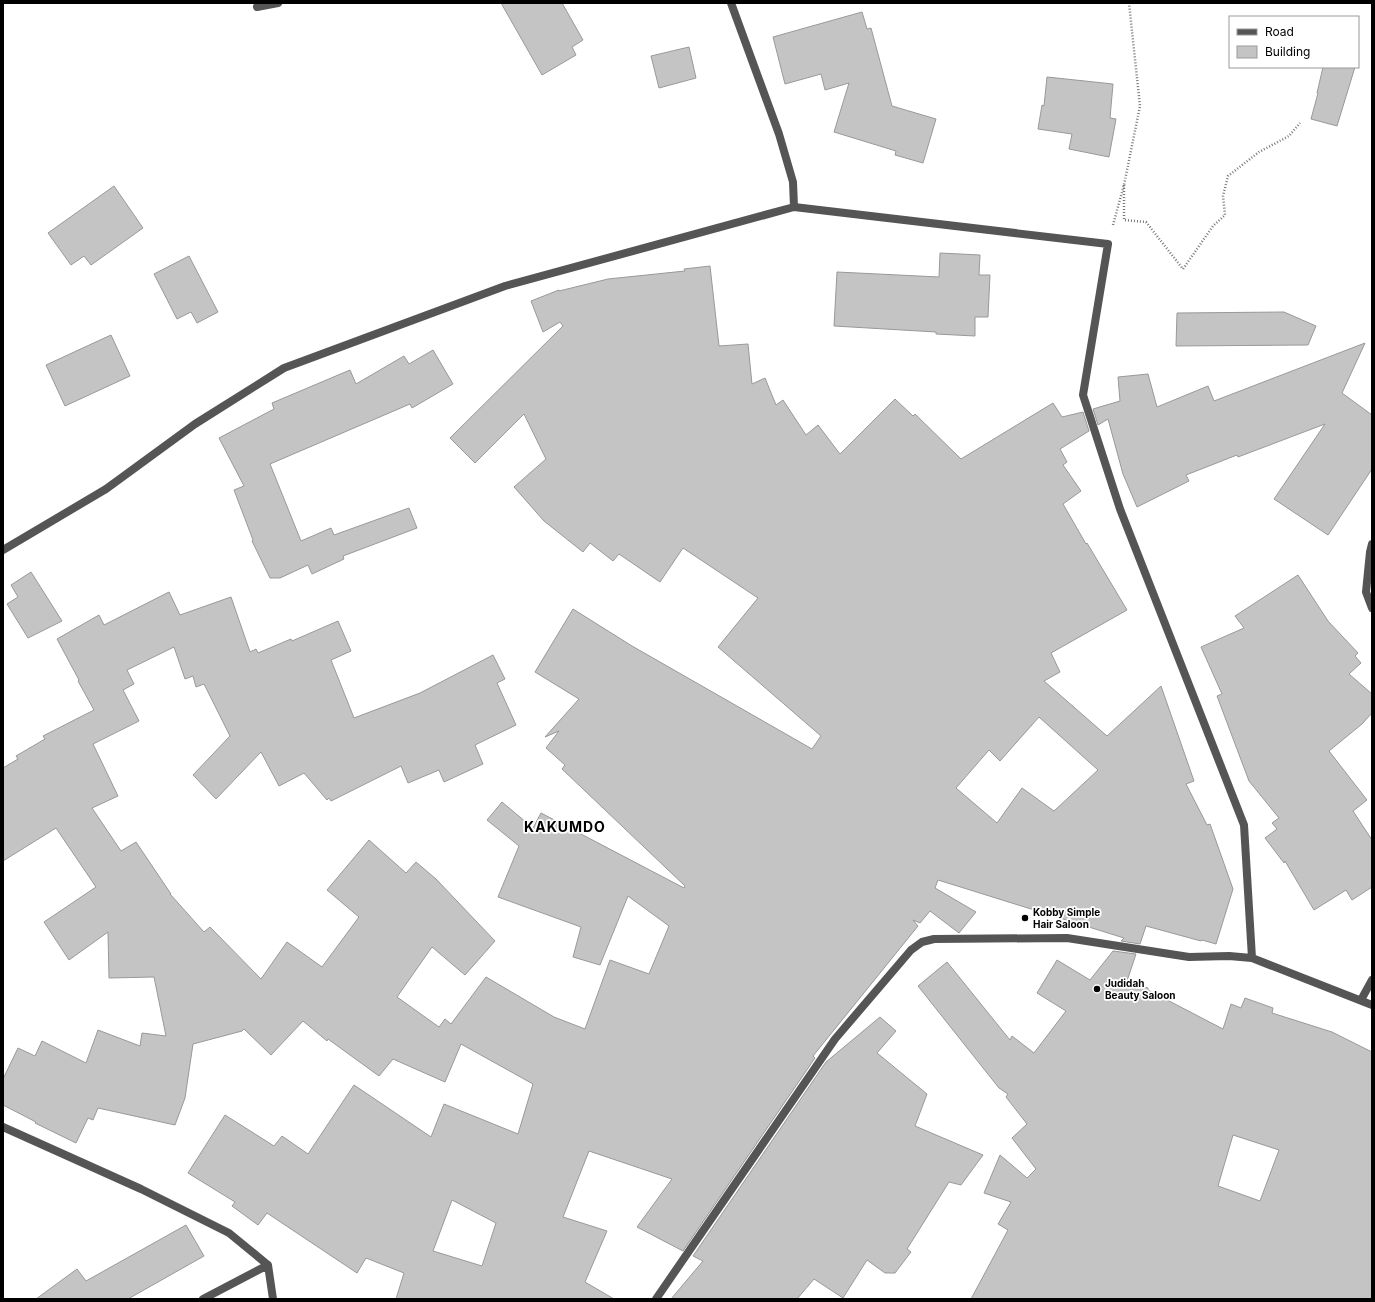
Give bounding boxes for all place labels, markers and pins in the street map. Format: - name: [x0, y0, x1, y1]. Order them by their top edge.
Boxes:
- place label: Kobby Simple Hair Saloon: [1033, 906, 1100, 930]
- marker: Kobby Simple Hair Saloon: [1020, 913, 1030, 923]
- place label: Judidah Beauty Saloon: [1105, 977, 1176, 1002]
- marker: Judidah Beauty Saloon: [1092, 984, 1102, 994]

